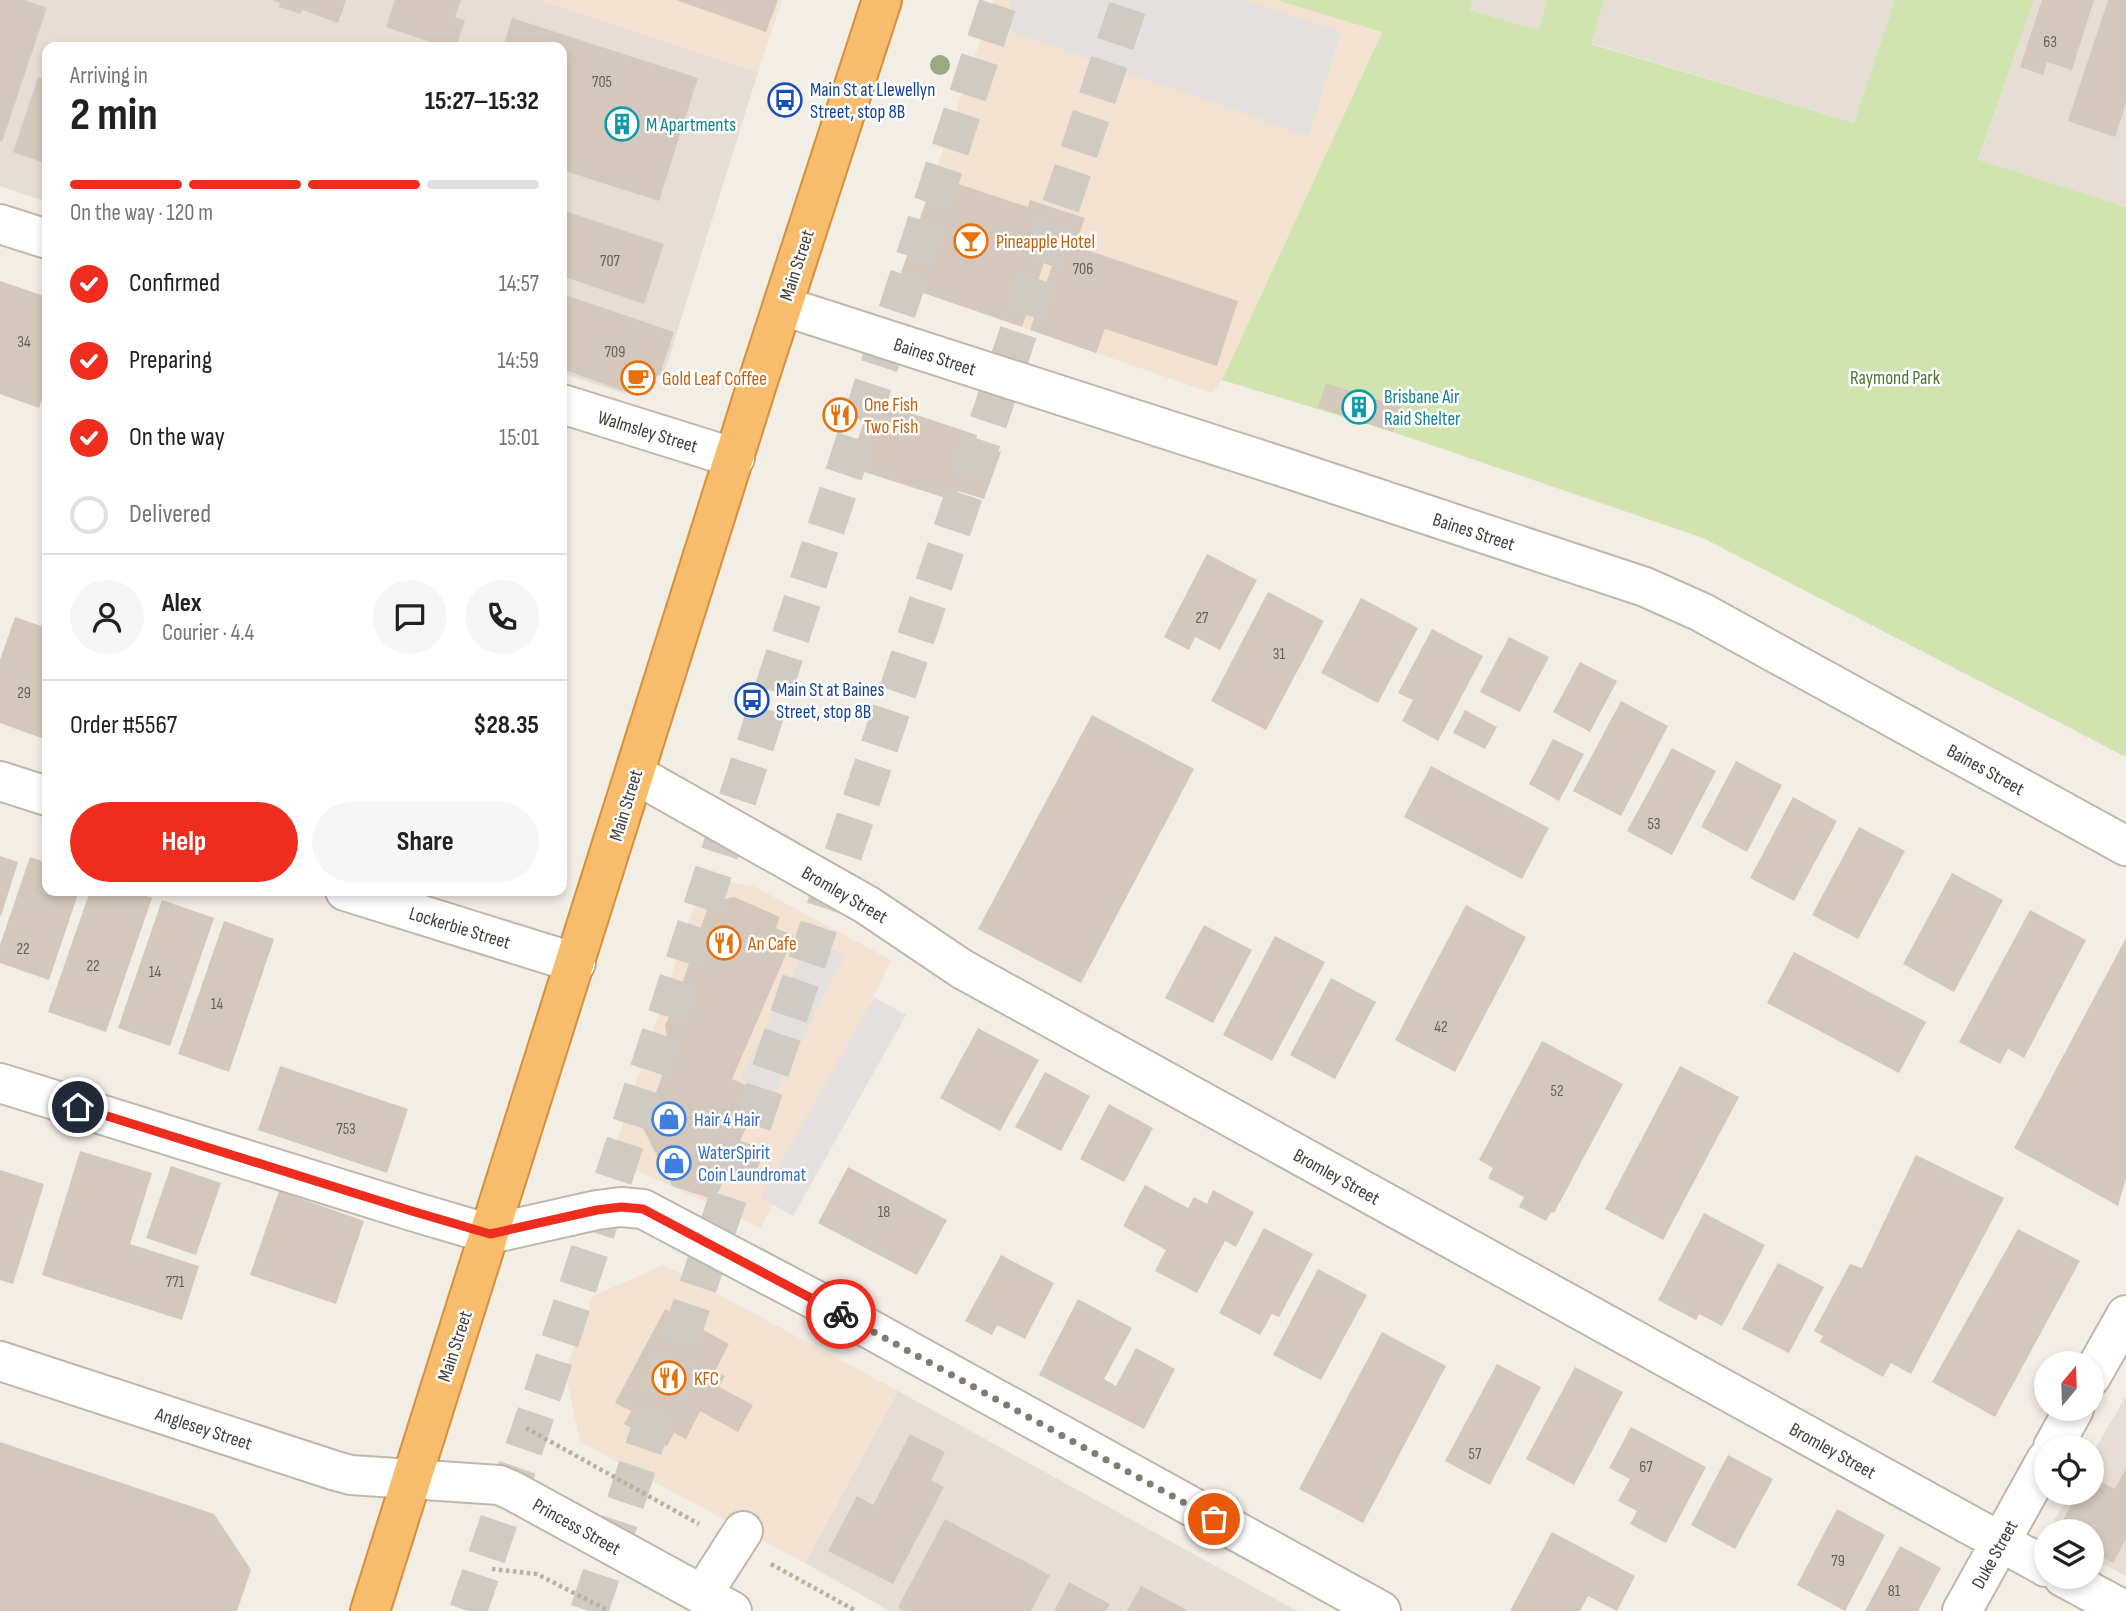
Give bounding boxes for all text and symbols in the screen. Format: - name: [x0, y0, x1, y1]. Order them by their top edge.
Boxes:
- house number: 63: [2043, 33, 2057, 52]
- text: Arriving in: [70, 62, 148, 90]
- house number: 705: [592, 73, 612, 92]
- place label: Main St at Llewellyn Street, stop 8B: [810, 79, 935, 124]
- bus stop icon: Main St at Llewellyn Street, stop 8B: [766, 81, 804, 119]
- text: 15:27–15:32: [425, 86, 539, 117]
- text: 2 min: [70, 88, 158, 143]
- building icon: M Apartments: [603, 105, 641, 143]
- place label: M Apartments: [646, 114, 736, 137]
- text: On the way · 120 m: [70, 199, 213, 227]
- bar icon: Pineapple Hotel: [952, 222, 990, 260]
- street label: Main Street: [775, 227, 820, 304]
- place label: Pineapple Hotel: [996, 231, 1095, 254]
- house number: 707: [600, 252, 621, 271]
- house number: 706: [1073, 260, 1093, 279]
- icon: check: [70, 265, 108, 303]
- text: Confirmed: [129, 268, 220, 299]
- text: 14:57: [499, 270, 539, 298]
- house number: 34: [17, 333, 31, 352]
- street label: Baines Street: [891, 333, 979, 382]
- icon: check: [70, 342, 108, 380]
- house number: 709: [605, 343, 625, 362]
- text: Preparing: [129, 345, 212, 376]
- text: 14:59: [498, 347, 539, 375]
- cafe icon: Gold Leaf Coffee: [619, 359, 657, 397]
- park label: Raymond Park: [1850, 367, 1941, 390]
- place label: Gold Leaf Coffee: [662, 368, 767, 391]
- place label: Brisbane Air Raid Shelter: [1384, 386, 1461, 431]
- building icon: Brisbane Air Raid Shelter: [1340, 388, 1378, 426]
- place label: One Fish Two Fish: [864, 394, 918, 439]
- restaurant icon: One Fish Two Fish: [821, 396, 859, 434]
- street label: Walmsley Street: [595, 406, 700, 459]
- icon: check: [70, 419, 108, 457]
- text: On the way: [129, 422, 225, 453]
- text: 15:01: [499, 424, 539, 452]
- text: Delivered: [129, 499, 211, 530]
- street label: Baines Street: [1430, 508, 1518, 557]
- button: person: [70, 580, 144, 654]
- button: chat: [373, 580, 447, 654]
- button: phone: [465, 580, 539, 654]
- text: Alex: [162, 588, 202, 619]
- house number: 27: [1195, 609, 1209, 628]
- text: Courier · 4.4: [162, 619, 254, 647]
- house number: 31: [1273, 645, 1286, 664]
- place label: Main St at Baines Street, stop 8B: [776, 679, 884, 724]
- bus stop icon: Main St at Baines Street, stop 8B: [733, 681, 771, 719]
- house number: 29: [17, 684, 31, 703]
- text: Order #5567: [70, 710, 177, 741]
- text: $28.35: [473, 710, 539, 741]
- street label: Baines Street: [1942, 740, 2028, 801]
- street label: Main Street: [605, 767, 648, 844]
- button: Help: [70, 802, 298, 882]
- button: Share: [312, 802, 539, 882]
- house number: 53: [1647, 815, 1661, 834]
- street label: Bromley Street: [797, 862, 891, 929]
- street label: Lockerbie Street: [406, 902, 513, 955]
- restaurant icon: An Cafe: [705, 924, 743, 962]
- place label: An Cafe: [747, 933, 797, 956]
- house number: 22: [16, 940, 30, 959]
- house number: 22: [86, 957, 100, 976]
- house number: 14: [149, 963, 161, 982]
- house number: 14: [211, 995, 223, 1014]
- house number: 42: [1434, 1018, 1448, 1037]
- pin: [48, 1077, 108, 1137]
- house number: 52: [1550, 1082, 1564, 1101]
- icon: home: [59, 1088, 97, 1126]
- shop icon: Hair 4 Hair: [650, 1100, 688, 1138]
- place label: Hair 4 Hair: [694, 1109, 760, 1132]
- house number: 753: [336, 1120, 356, 1139]
- place label: WaterSpirit Coin Laundromat: [698, 1142, 807, 1187]
- shop icon: WaterSpirit Coin Laundromat: [655, 1144, 693, 1182]
- street label: Bromley Street: [1289, 1144, 1384, 1211]
- house number: 18: [878, 1203, 890, 1222]
- house number: 771: [166, 1273, 185, 1292]
- courier: [806, 1279, 876, 1349]
- icon: bike: [822, 1295, 860, 1333]
- street label: Main Street: [433, 1308, 478, 1385]
- north arrow: [2034, 1351, 2104, 1421]
- map controls: [2034, 1351, 2104, 1589]
- restaurant icon: KFC: [650, 1359, 688, 1397]
- place label: KFC: [694, 1368, 719, 1391]
- street label: Anglesey Street: [151, 1403, 255, 1456]
- street label: Bromley Street: [1785, 1418, 1880, 1485]
- button: locate: [2034, 1435, 2104, 1505]
- house number: 57: [1469, 1445, 1482, 1464]
- house number: 67: [1639, 1458, 1653, 1477]
- pin: [1184, 1489, 1244, 1549]
- street label: Princess Street: [528, 1494, 624, 1561]
- icon: bag: [1195, 1500, 1233, 1538]
- street label: Duke Street: [1967, 1516, 2024, 1593]
- button: layers: [2034, 1519, 2104, 1589]
- house number: 79: [1831, 1552, 1845, 1571]
- house number: 81: [1888, 1582, 1901, 1601]

